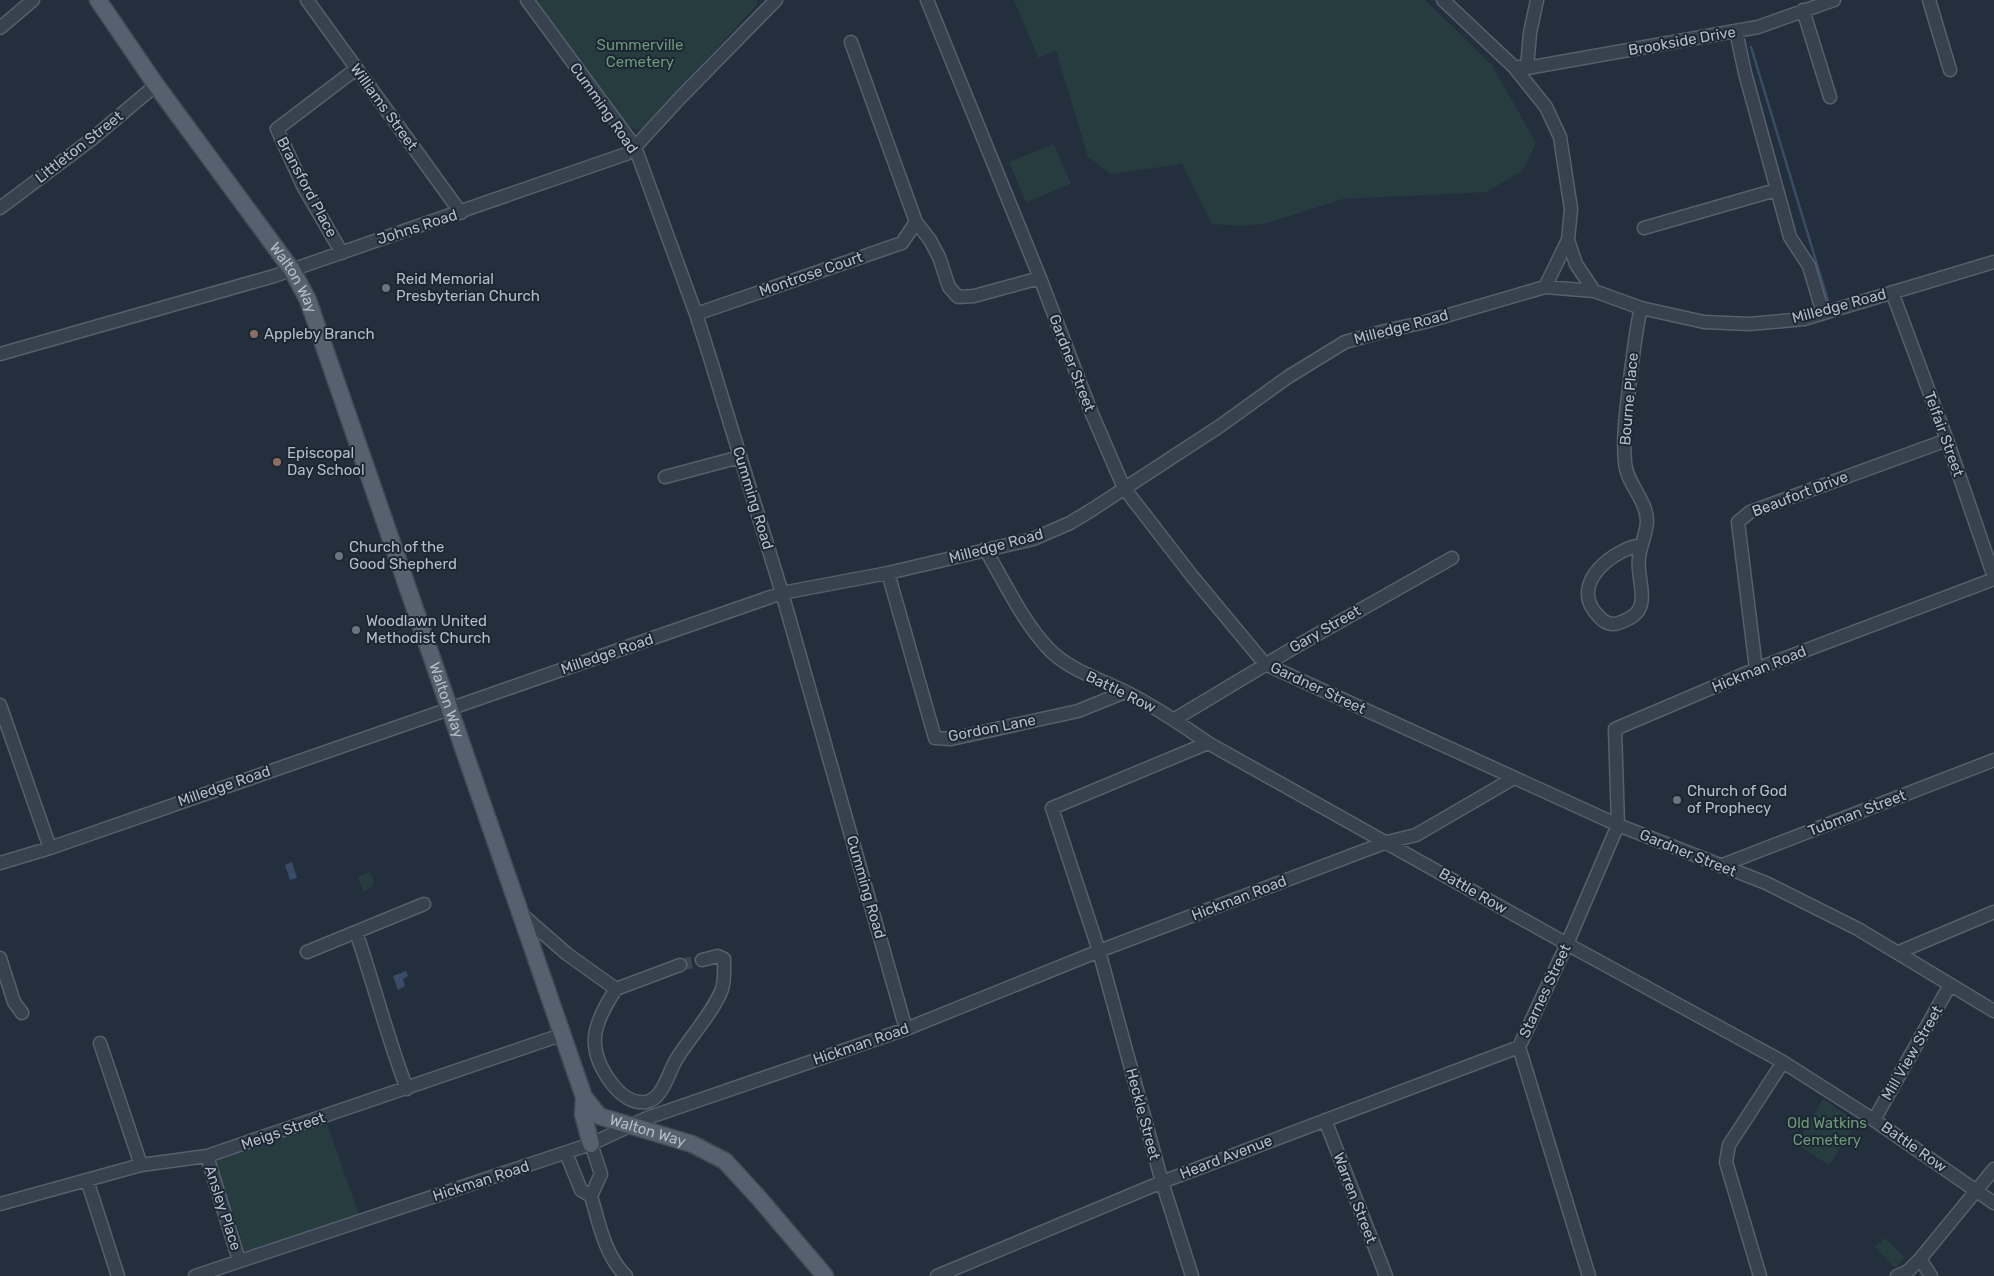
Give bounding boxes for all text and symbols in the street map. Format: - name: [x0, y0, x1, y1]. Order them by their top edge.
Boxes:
- street label: Brookside Drive: [1627, 23, 1737, 59]
- park label: Summerville Cemetery: [597, 36, 683, 71]
- street label: Cumming Road: [566, 59, 642, 157]
- street label: Williams Street: [346, 60, 422, 154]
- street label: Littleton Street: [32, 107, 127, 187]
- street label: Bransford Place: [273, 134, 341, 240]
- street label: Johns Road: [375, 206, 459, 248]
- street label: Walton Way: [266, 239, 321, 315]
- street label: Montrose Court: [757, 248, 865, 300]
- place label: Reid Memorial Presbyterian Church: [396, 270, 540, 305]
- marker: Reid Memorial Presbyterian Church: [380, 282, 392, 294]
- street label: Milledge Road: [1790, 285, 1888, 327]
- street label: Milledge Road: [1352, 306, 1450, 348]
- street label: Gardner Street: [1045, 312, 1099, 414]
- place label: Appleby Branch: [264, 325, 375, 343]
- marker: Appleby Branch: [248, 328, 260, 340]
- street label: Bourne Place: [1616, 352, 1642, 446]
- street label: Telfair Street: [1920, 389, 1968, 479]
- place label: Episcopal Day School: [287, 444, 365, 479]
- street label: Cumming Road: [729, 444, 777, 552]
- marker: Episcopal Day School: [271, 456, 283, 468]
- street label: Beaufort Drive: [1749, 467, 1851, 521]
- street label: Milledge Road: [947, 525, 1045, 567]
- place label: Church of the Good Shepherd: [349, 538, 457, 573]
- marker: Church of the Good Shepherd: [333, 550, 345, 562]
- street label: Gary Street: [1286, 601, 1364, 657]
- place label: Woodlawn United Methodist Church: [366, 612, 491, 647]
- marker: Woodlawn United Methodist Church: [350, 624, 362, 636]
- street label: Milledge Road: [558, 630, 656, 678]
- street label: Hickman Road: [1709, 642, 1809, 696]
- street label: Gardner Street: [1268, 658, 1369, 718]
- street label: Walton Way: [425, 660, 468, 740]
- street label: Battle Row: [1083, 667, 1159, 717]
- street label: Gordon Lane: [947, 711, 1037, 745]
- street label: Milledge Road: [175, 762, 273, 810]
- place label: Church of God of Prophecy: [1687, 782, 1787, 817]
- street label: Tubman Street: [1806, 786, 1909, 840]
- marker: Church of God of Prophecy: [1671, 794, 1683, 806]
- street label: Gardner Street: [1637, 825, 1739, 881]
- street label: Cumming Road: [843, 833, 889, 941]
- street label: Battle Row: [1436, 864, 1510, 918]
- street label: Hickman Road: [1189, 872, 1289, 924]
- street label: Starnes Street: [1515, 941, 1575, 1041]
- street label: Mill View Street: [1878, 1002, 1946, 1104]
- street label: Hickman Road: [811, 1019, 911, 1069]
- street label: Heckle Street: [1122, 1066, 1164, 1162]
- street label: Meigs Street: [239, 1108, 327, 1154]
- street label: Walton Way: [607, 1111, 688, 1151]
- park label: Old Watkins Cemetery: [1787, 1114, 1867, 1149]
- street label: Battle Row: [1878, 1118, 1950, 1176]
- street label: Heard Avenue: [1177, 1131, 1275, 1183]
- street label: Warren Street: [1329, 1150, 1381, 1246]
- street label: Hickman Road: [431, 1157, 531, 1205]
- street label: Ansley Place: [201, 1163, 245, 1253]

